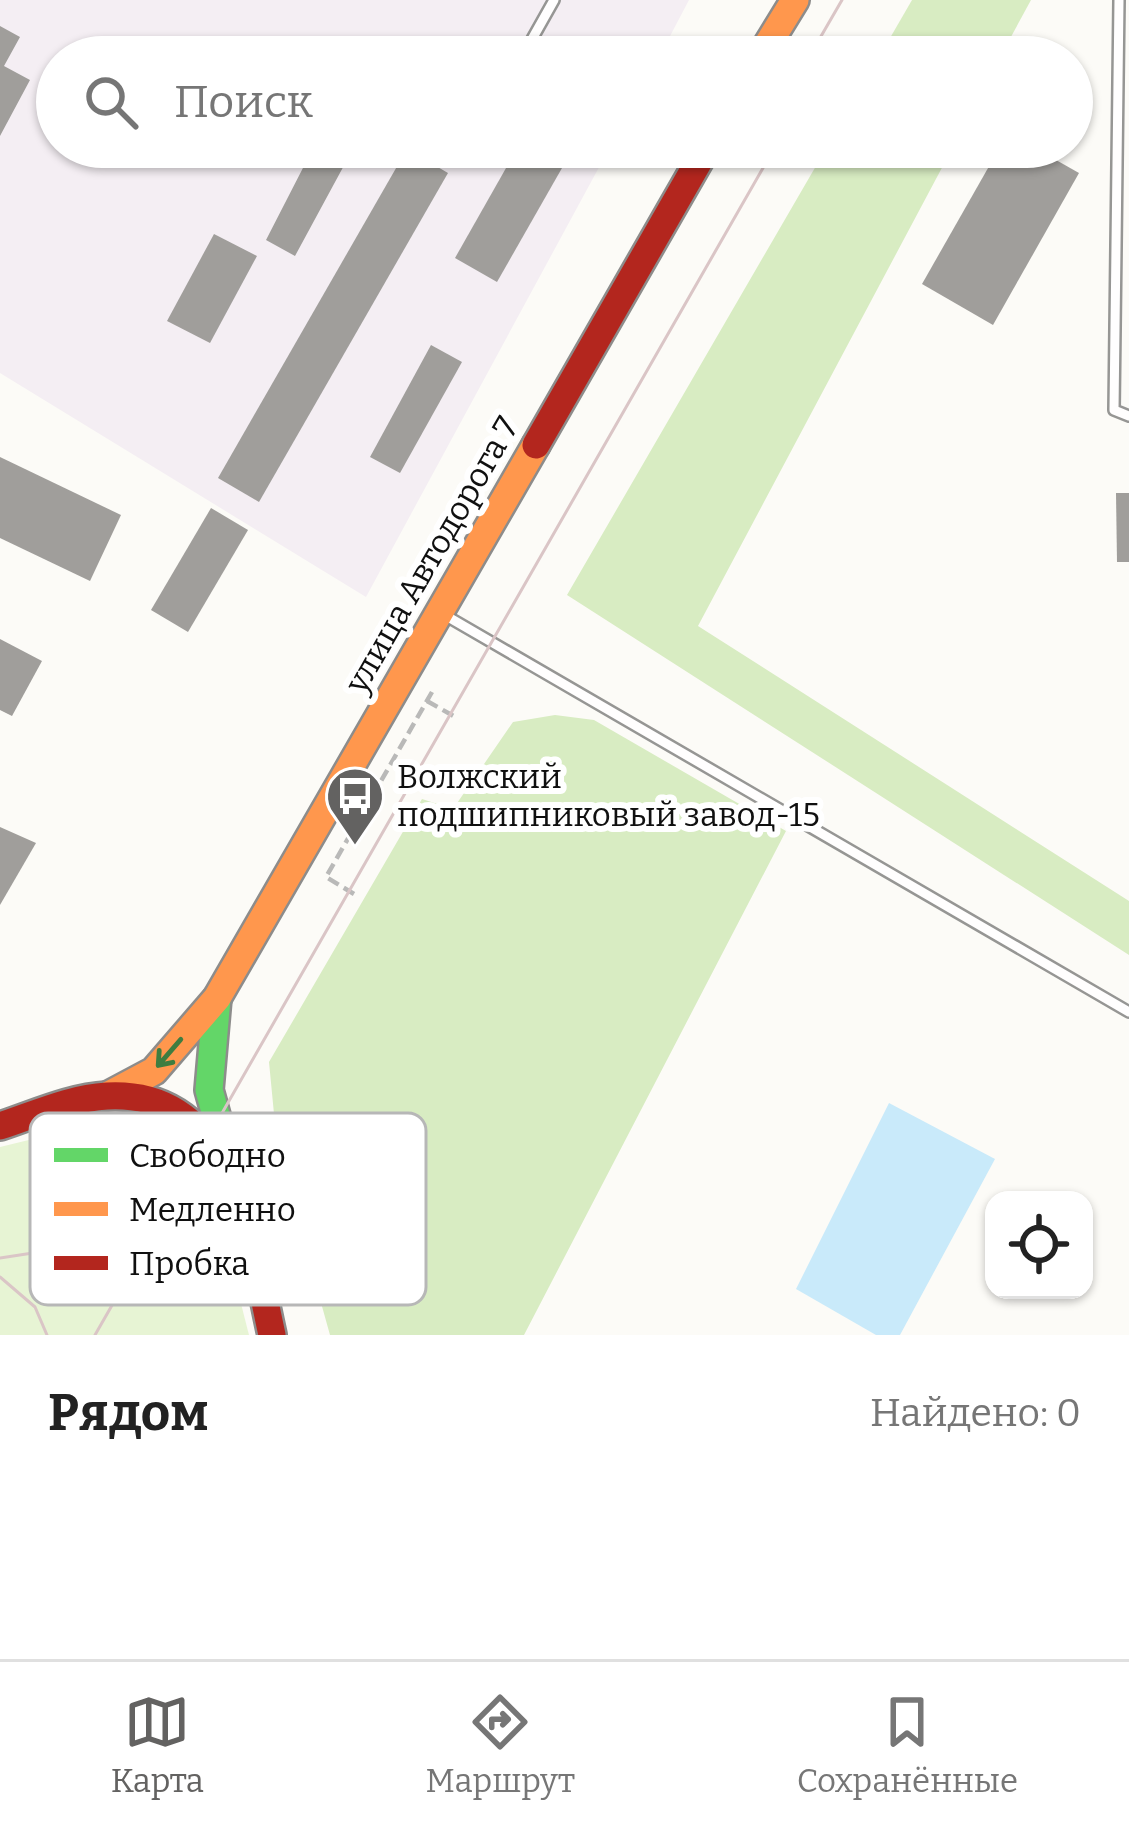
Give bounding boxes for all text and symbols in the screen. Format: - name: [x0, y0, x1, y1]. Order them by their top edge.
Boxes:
- search box: [36, 36, 1093, 168]
- icon: search: [78, 69, 144, 135]
- text: Поиск: [174, 75, 313, 129]
- street label: улица Автодорога 7: [336, 410, 527, 701]
- place label: Волжский подшипниковый завод-15: [397, 757, 820, 835]
- bus stop icon: Волжский подшипниковый завод-15: [324, 765, 386, 847]
- one-way arrow: [155, 1038, 183, 1068]
- legend: [30, 1113, 426, 1305]
- text: Свободно: [129, 1136, 286, 1176]
- text: Медленно: [129, 1190, 296, 1230]
- map controls: [985, 1191, 1093, 1299]
- button: locate: [985, 1191, 1093, 1299]
- text: Пробка: [129, 1244, 249, 1284]
- text: Рядом: [48, 1382, 208, 1444]
- text: Найдено: 0: [870, 1390, 1081, 1436]
- tab: Карта: [111, 1689, 204, 1801]
- tab: Маршрут: [426, 1689, 575, 1801]
- tab: Сохранённые: [797, 1689, 1018, 1801]

